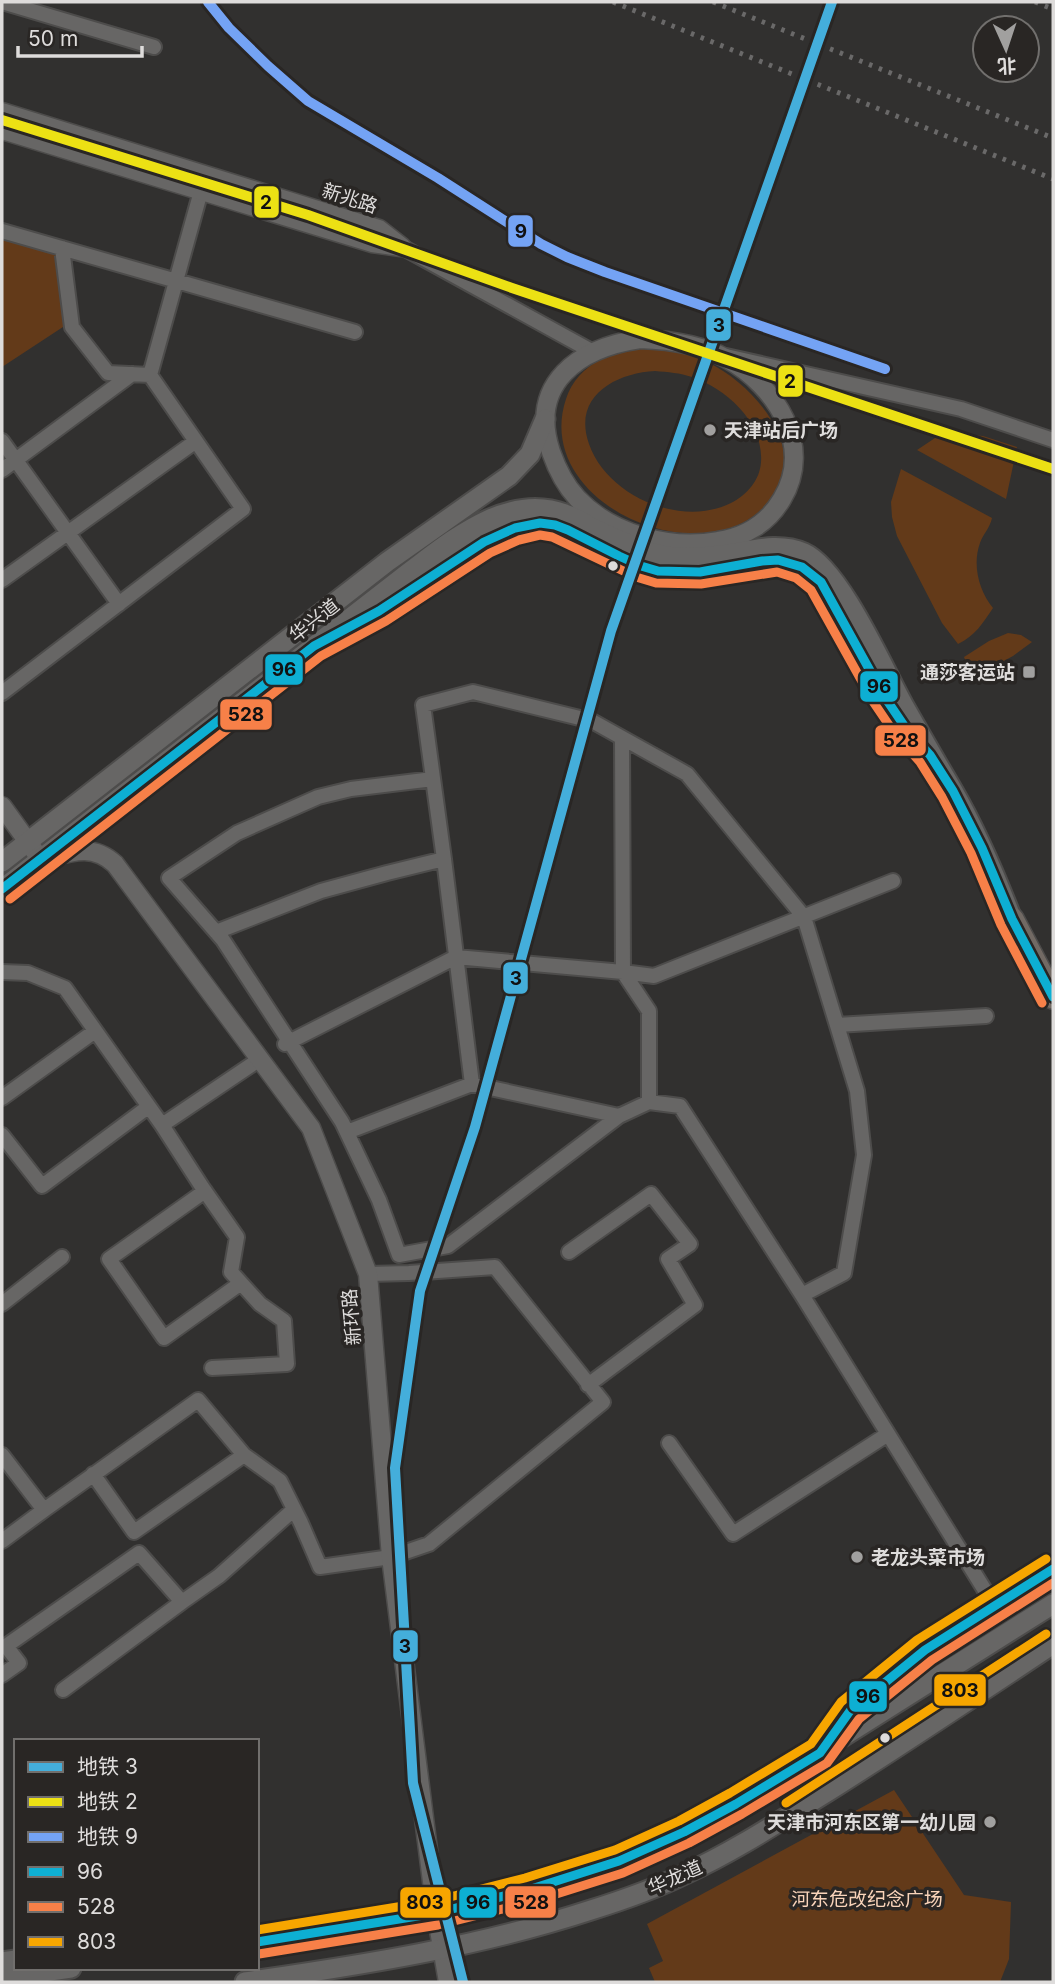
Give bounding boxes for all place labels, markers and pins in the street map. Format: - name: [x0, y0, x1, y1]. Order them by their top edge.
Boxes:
- place label: 天津站后广场: [724, 419, 838, 442]
- marker: 天津站后广场: [702, 422, 718, 438]
- unlabelled marker: [606, 559, 620, 573]
- place label: 通莎客运站: [920, 661, 1015, 684]
- marker: 通莎客运站: [1021, 664, 1037, 680]
- place label: 老龙头菜市场: [871, 1546, 985, 1569]
- marker: 老龙头菜市场: [849, 1549, 865, 1565]
- unlabelled marker: [878, 1731, 892, 1745]
- place label: 天津市河东区第一幼儿园: [767, 1811, 976, 1834]
- marker: 天津市河东区第一幼儿园: [982, 1814, 998, 1830]

